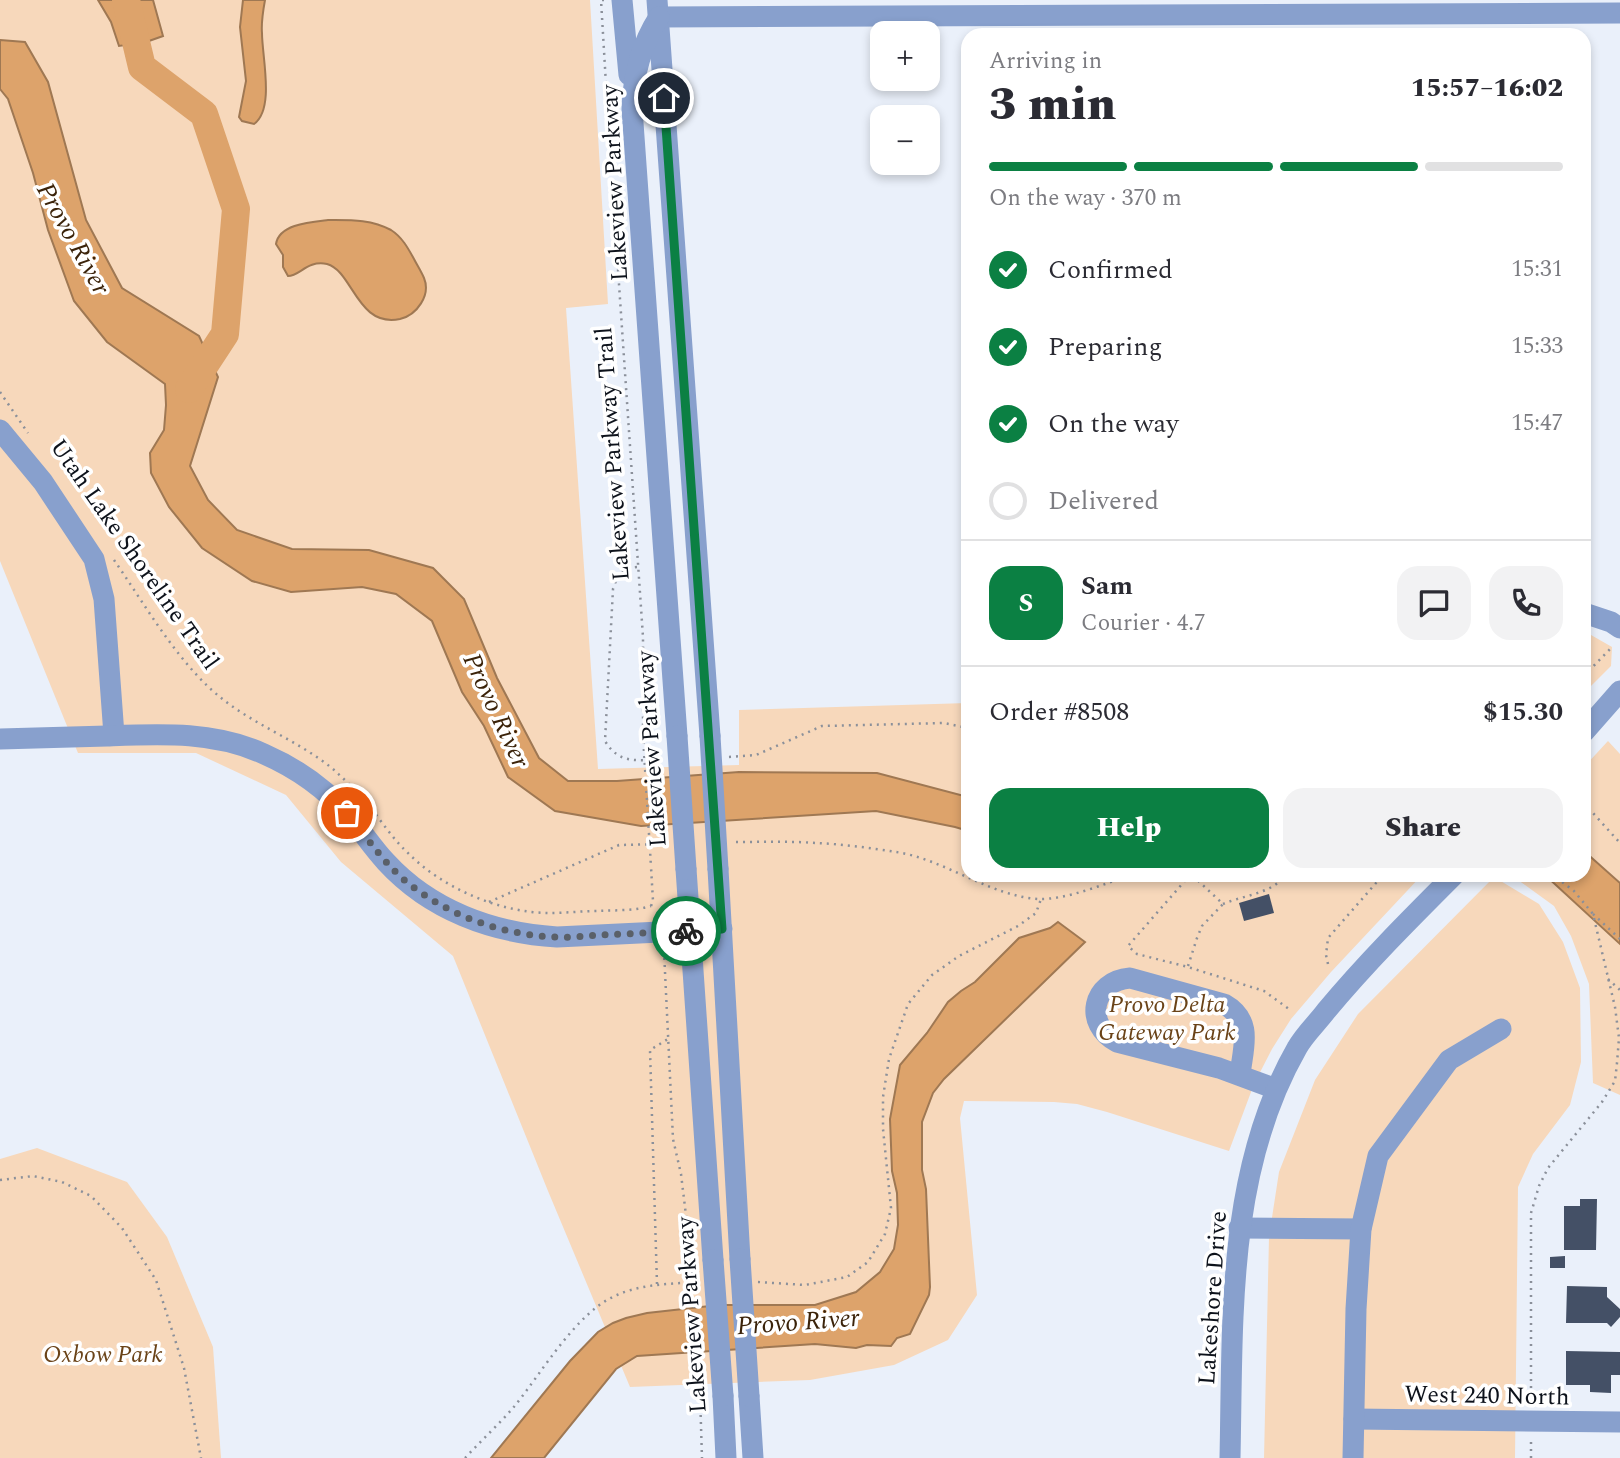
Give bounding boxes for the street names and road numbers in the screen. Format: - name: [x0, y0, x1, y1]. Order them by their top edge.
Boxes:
- street label: Lakeview Parkway: [592, 82, 638, 282]
- street label: Lakeview Parkway Trail: [586, 326, 640, 582]
- street label: Utah Lake Shoreline Trail: [41, 432, 228, 678]
- street label: Lakeview Parkway: [627, 648, 677, 848]
- street label: Lakeshore Drive: [1189, 1210, 1237, 1386]
- street label: Lakeview Parkway: [667, 1214, 717, 1414]
- street label: West 240 North: [1404, 1377, 1570, 1415]

